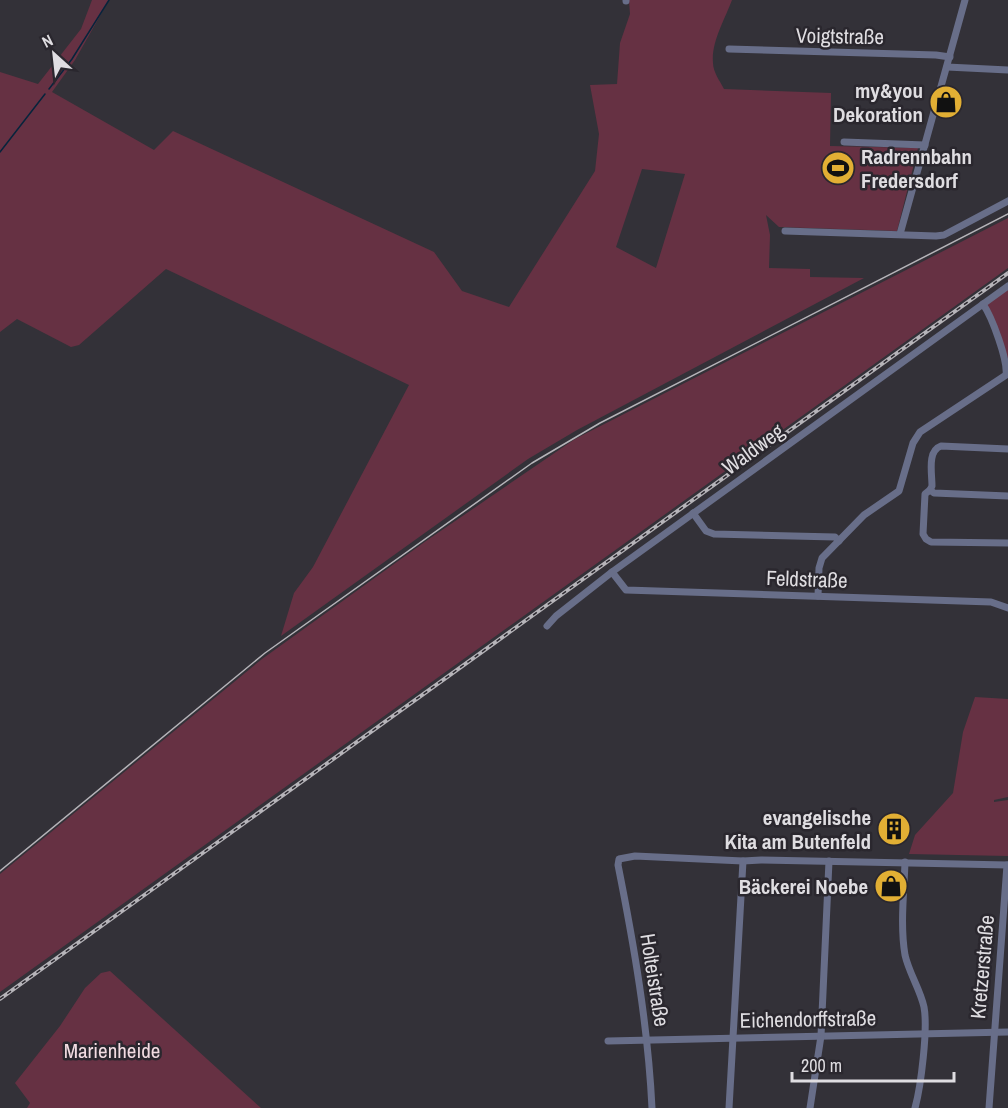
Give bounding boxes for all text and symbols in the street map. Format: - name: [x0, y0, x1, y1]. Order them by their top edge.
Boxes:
- street label: Voigtstraße: [796, 21, 884, 51]
- north arrow: [24, 24, 84, 84]
- text: N: [38, 29, 56, 53]
- place label: my&you Dekoration: [833, 76, 923, 129]
- shop icon: my&you Dekoration: [928, 84, 964, 120]
- place label: Radrennbahn Fredersdorf: [861, 142, 972, 195]
- sports icon: Radrennbahn Fredersdorf: [820, 150, 856, 186]
- street label: Waldweg: [716, 416, 790, 481]
- street label: Feldstraße: [766, 563, 848, 595]
- place label: evangelische Kita am Butenfeld: [725, 803, 871, 856]
- building icon: evangelische Kita am Butenfeld: [876, 811, 912, 847]
- shop icon: Bäckerei Noebe: [873, 868, 909, 904]
- place label: Bäckerei Noebe: [739, 872, 868, 901]
- street label: Kretzerstraße: [963, 914, 1001, 1020]
- street label: Holteistraße: [633, 931, 677, 1029]
- street label: Eichendorffstraße: [739, 1003, 877, 1035]
- park label: Marienheide: [64, 1036, 160, 1065]
- scale bar: [792, 1045, 954, 1083]
- text: 200 m: [801, 1053, 842, 1078]

